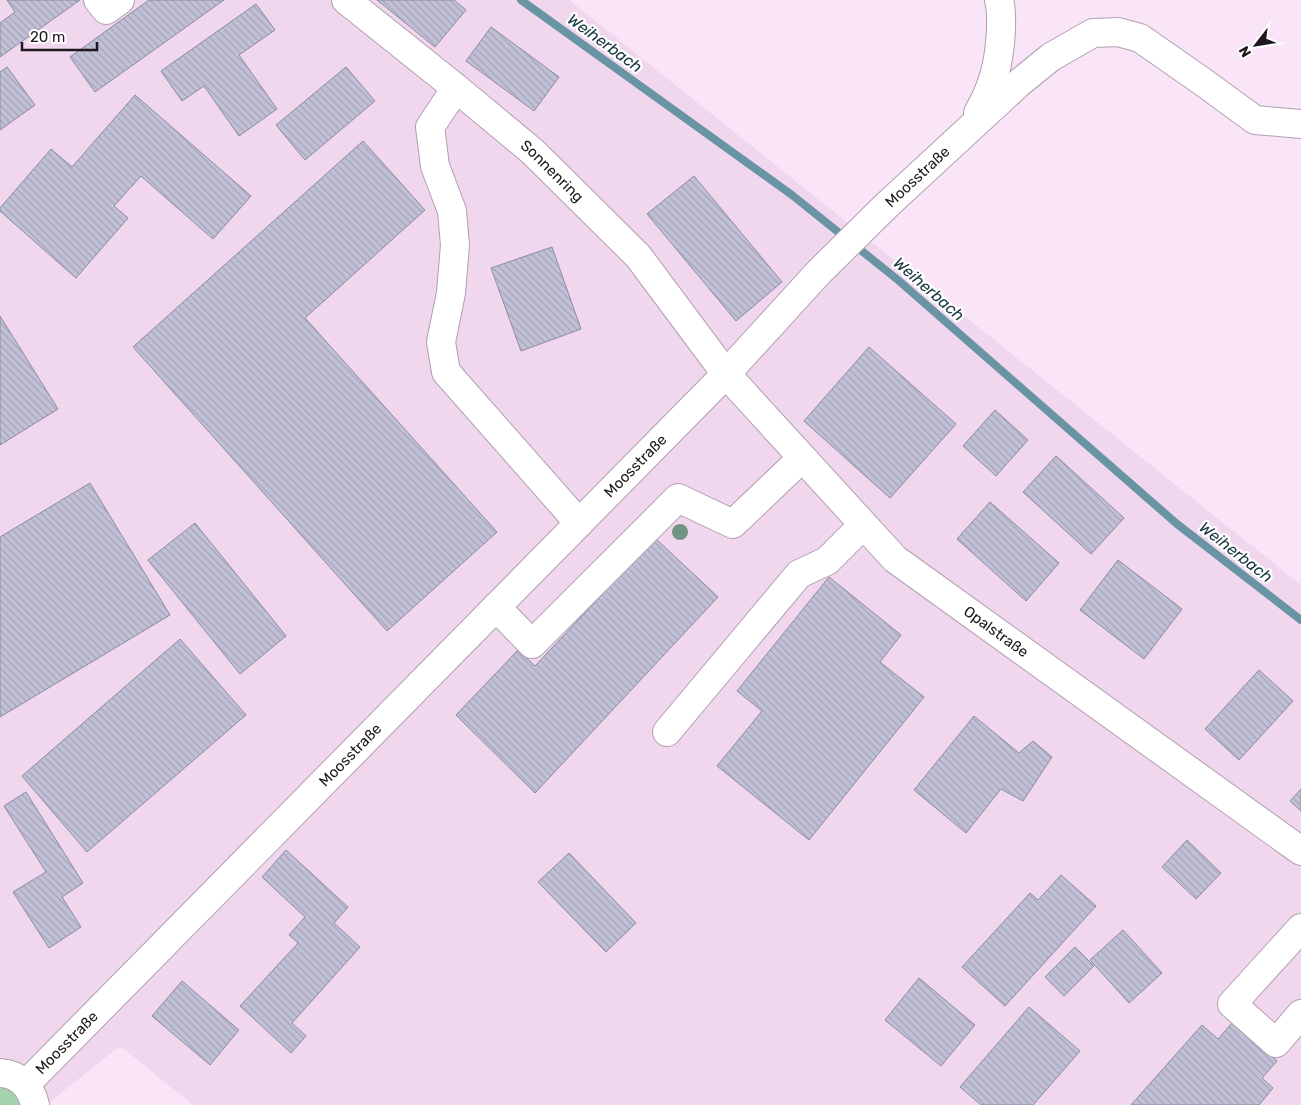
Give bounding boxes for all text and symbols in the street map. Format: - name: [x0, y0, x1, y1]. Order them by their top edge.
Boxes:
- water label: Weiherbach: [564, 10, 646, 76]
- scale bar: [22, 20, 98, 52]
- north arrow: [1231, 20, 1281, 70]
- text: 20 m: [30, 28, 65, 46]
- text: N: [1235, 43, 1255, 60]
- street label: Sonnenring: [517, 136, 587, 206]
- street label: Moosstraße: [881, 143, 953, 211]
- water label: Weiherbach: [890, 253, 968, 325]
- street label: Moosstraße: [600, 431, 670, 501]
- water label: Weiherbach: [1196, 518, 1276, 586]
- street label: Opalstraße: [960, 602, 1032, 661]
- street label: Moosstraße: [315, 720, 385, 790]
- street label: Moosstraße: [32, 1007, 102, 1078]

